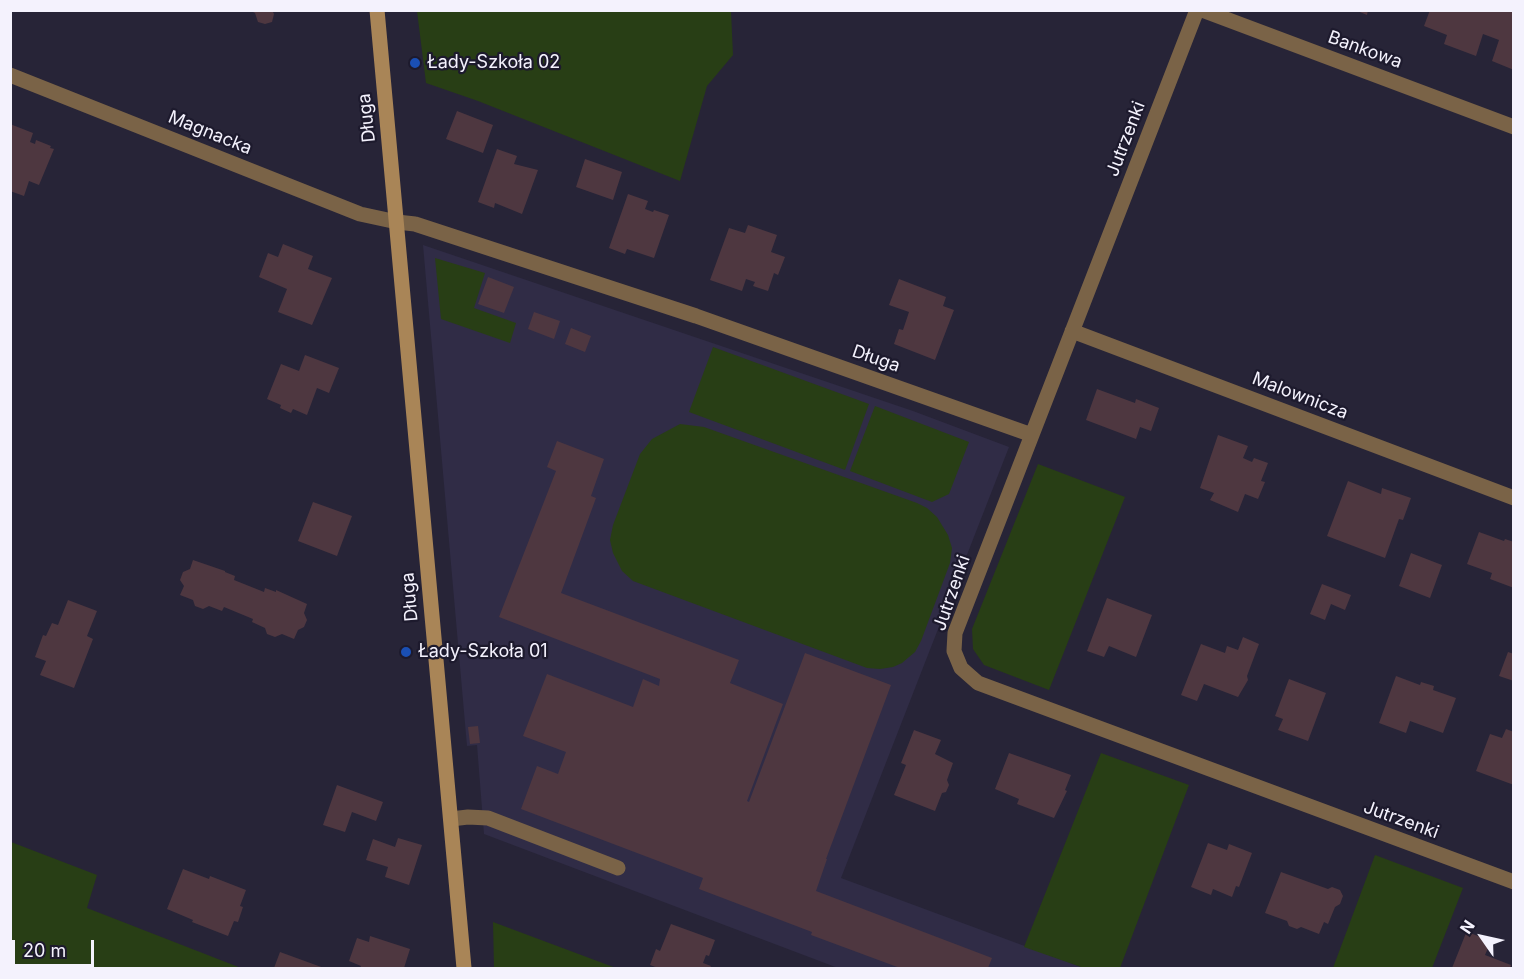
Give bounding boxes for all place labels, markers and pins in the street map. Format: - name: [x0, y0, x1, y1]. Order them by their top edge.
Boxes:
- place label: Łady-Szkoła 02: [427, 52, 560, 74]
- marker: Łady-Szkoła 02: [408, 56, 422, 70]
- place label: Łady-Szkoła 01: [418, 641, 548, 663]
- marker: Łady-Szkoła 01: [399, 645, 413, 659]

